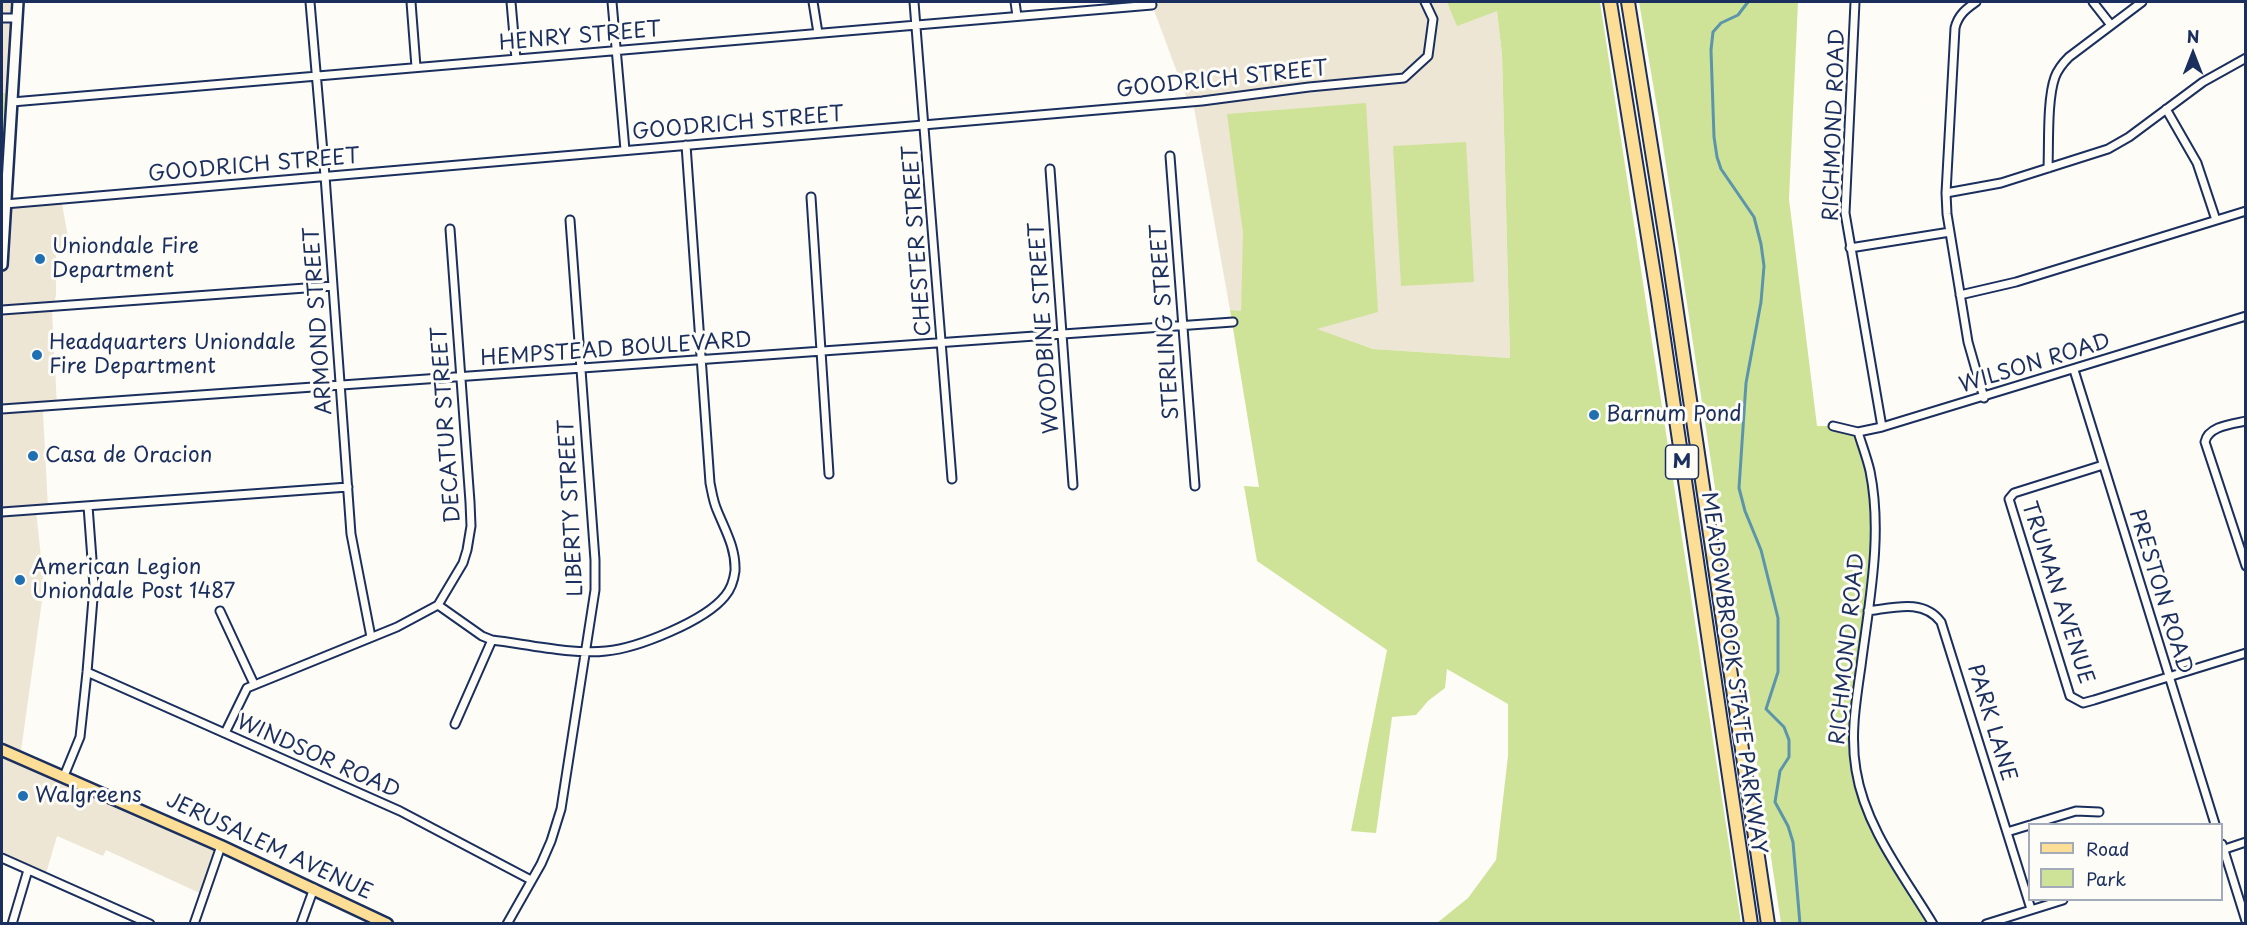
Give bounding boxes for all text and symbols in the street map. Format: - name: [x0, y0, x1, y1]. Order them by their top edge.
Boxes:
- street label: HENRY STREET: [498, 17, 662, 57]
- north arrow: [2163, 24, 2223, 84]
- text: N: [2187, 24, 2199, 48]
- street label: RICHMOND ROAD: [1819, 28, 1851, 222]
- street label: GOODRICH STREET: [1115, 56, 1329, 104]
- street label: GOODRICH STREET: [631, 102, 845, 146]
- street label: GOODRICH STREET: [147, 144, 361, 188]
- street label: CHESTER STREET: [899, 145, 937, 337]
- street label: WOODBINE STREET: [1025, 221, 1065, 435]
- street label: STERLING STREET: [1147, 223, 1185, 421]
- street label: ARMOND STREET: [300, 226, 338, 416]
- place label: Uniondale Fire Department: [52, 234, 199, 284]
- marker: Uniondale Fire Department: [33, 252, 47, 266]
- street label: DECATUR STREET: [428, 326, 466, 524]
- street label: HEMPSTEAD BOULEVARD: [479, 328, 753, 372]
- street label: WILSON ROAD: [1956, 329, 2114, 399]
- place label: Headquarters Uniondale Fire Department: [49, 330, 296, 380]
- marker: Headquarters Uniondale Fire Department: [30, 348, 44, 362]
- place label: Barnum Pond: [1606, 402, 1742, 428]
- marker: Barnum Pond: [1587, 408, 1601, 422]
- street label: LIBERTY STREET: [555, 419, 589, 597]
- place label: Casa de Oracion: [45, 443, 212, 469]
- road number: M: [1666, 445, 1698, 479]
- marker: Casa de Oracion: [26, 449, 40, 463]
- street label: MEADOWBROOK STATE PARKWAY: [1695, 490, 1771, 856]
- street label: TRUMAN AVENUE: [2016, 499, 2098, 687]
- street label: PRESTON ROAD: [2123, 507, 2197, 677]
- street label: RICHMOND ROAD: [1825, 552, 1871, 746]
- place label: American Legion Uniondale Post 1487: [32, 555, 235, 605]
- marker: American Legion Uniondale Post 1487: [13, 573, 27, 587]
- street label: PARK LANE: [1961, 661, 2021, 785]
- street label: WINDSOR ROAD: [232, 710, 404, 804]
- place label: Walgreens: [35, 783, 142, 809]
- street label: JERUSALEM AVENUE: [162, 788, 376, 906]
- marker: Walgreens: [16, 789, 30, 803]
- legend: [2028, 823, 2223, 901]
- text: Road: [2086, 835, 2130, 862]
- text: Park: [2086, 865, 2126, 892]

